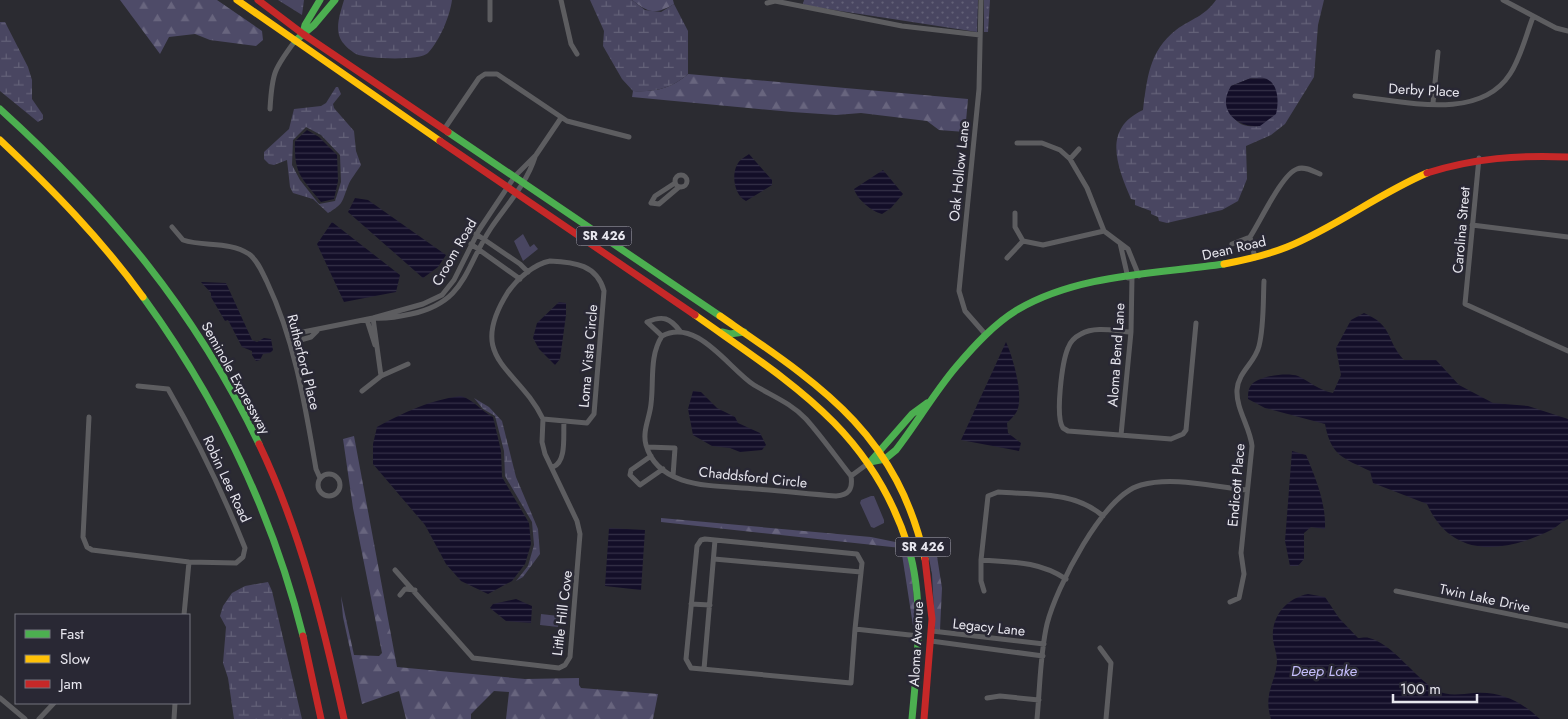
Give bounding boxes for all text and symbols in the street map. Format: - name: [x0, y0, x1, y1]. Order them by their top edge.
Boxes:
- street label: Derby Place: [1388, 78, 1460, 102]
- street label: Oak Hollow Lane: [944, 120, 974, 222]
- street label: Carolina Street: [1447, 185, 1475, 274]
- street label: Croom Road: [427, 215, 481, 289]
- road number: SR 426: [576, 227, 632, 246]
- street label: Dean Road: [1200, 231, 1268, 265]
- street label: Aloma Bend Lane: [1102, 302, 1130, 408]
- street label: Loma Vista Circle: [574, 304, 602, 408]
- street label: Rutherford Place: [282, 312, 326, 412]
- street label: Seminole Expressway: [197, 318, 276, 439]
- street label: Robin Lee Road: [198, 432, 256, 526]
- street label: Endicott Place: [1222, 443, 1250, 527]
- street label: Chaddsford Circle: [698, 461, 808, 493]
- road number: SR 426: [896, 538, 950, 556]
- street label: Little Hill Cove: [547, 569, 577, 657]
- street label: Twin Lake Drive: [1438, 579, 1532, 617]
- street label: Aloma Avenue: [904, 601, 928, 687]
- street label: Legacy Lane: [952, 613, 1026, 641]
- legend: [15, 614, 190, 704]
- text: Fast: [60, 623, 84, 645]
- text: Slow: [60, 648, 91, 670]
- water label: Deep Lake: [1291, 660, 1358, 682]
- scale bar: [1393, 672, 1477, 704]
- text: Jam: [58, 673, 83, 695]
- text: 100 m: [1400, 678, 1441, 700]

